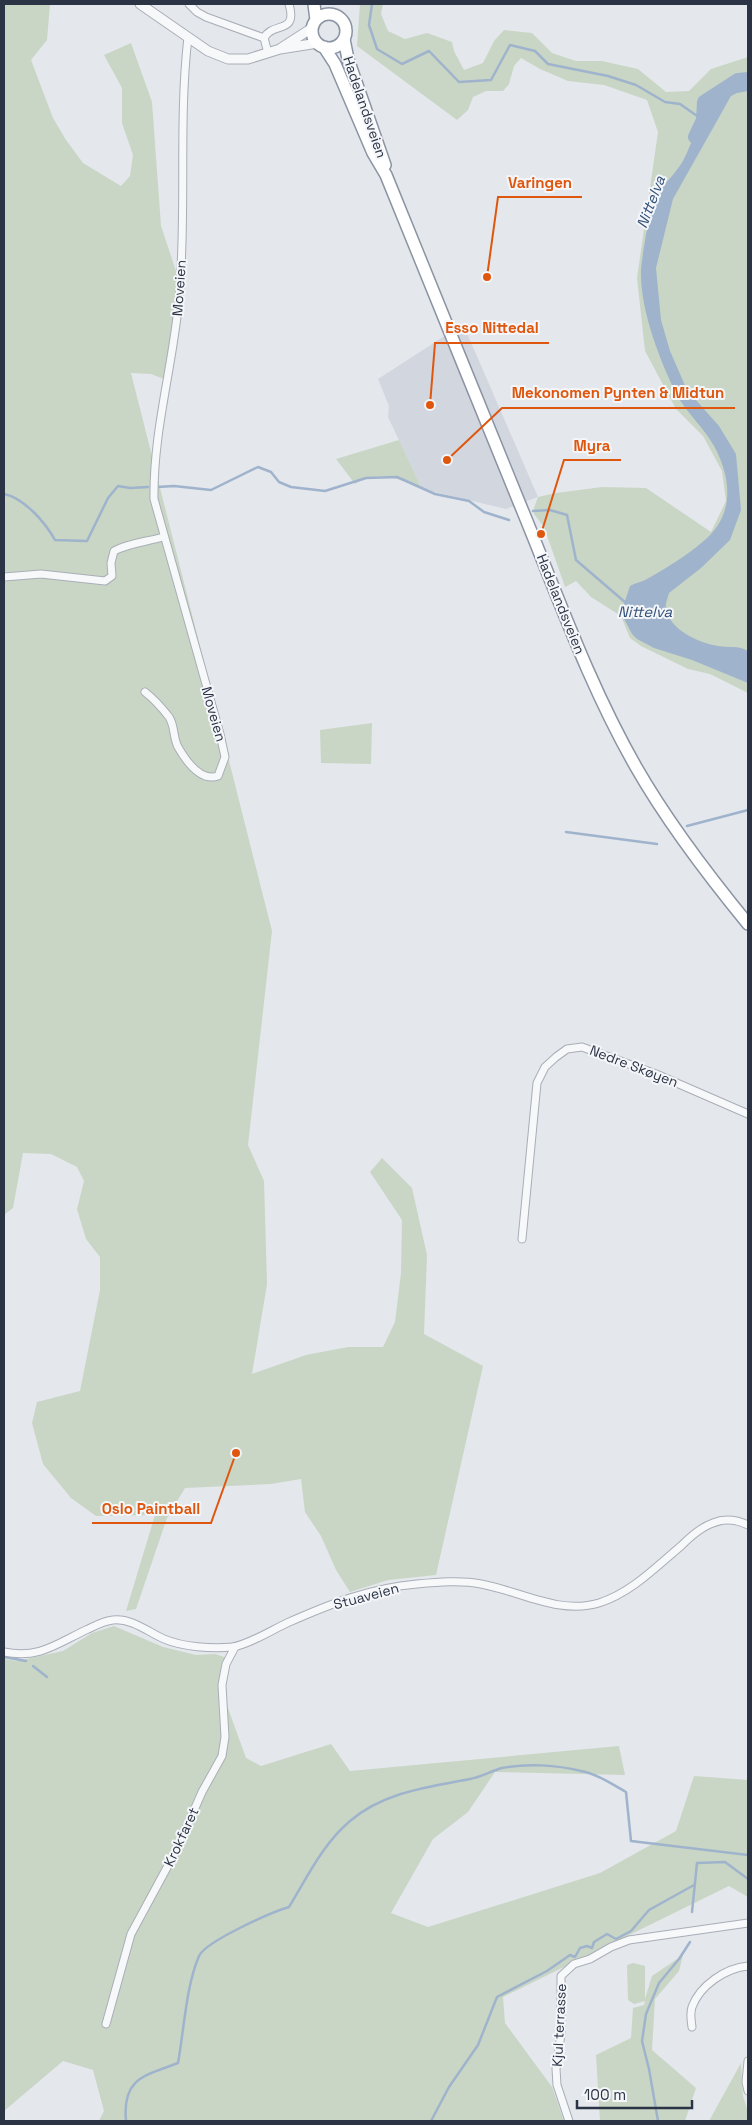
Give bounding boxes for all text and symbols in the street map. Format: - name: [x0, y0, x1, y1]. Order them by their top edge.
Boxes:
- street label: Hadelandsveien: [339, 54, 391, 160]
- callout: Varingen: [498, 167, 582, 197]
- text: Varingen: [508, 173, 572, 192]
- water label: Nittelva: [632, 173, 669, 231]
- street label: Moveien: [168, 259, 190, 317]
- callout: Esso Nittedal: [435, 313, 549, 343]
- text: Esso Nittedal: [445, 318, 539, 337]
- callout: Mekonomen Pynten & Midtun: [502, 378, 735, 408]
- text: Mekonomen Pynten & Midtun: [512, 383, 724, 402]
- callout: Myra: [564, 430, 621, 460]
- text: Myra: [574, 436, 611, 455]
- street label: Hadelandsveien: [533, 551, 589, 657]
- water label: Nittelva: [618, 602, 673, 621]
- street label: Moveien: [198, 684, 230, 744]
- street label: Nedre Skøyen: [587, 1041, 681, 1091]
- callout: Oslo Paintball: [92, 1493, 211, 1523]
- text: Oslo Paintball: [102, 1499, 200, 1518]
- street label: Stuaveien: [331, 1579, 401, 1613]
- street label: Krokfaret: [159, 1804, 203, 1870]
- street label: Kjul terrasse: [548, 1983, 570, 2067]
- scale bar: [577, 2078, 692, 2110]
- text: 100 m: [584, 2085, 626, 2104]

